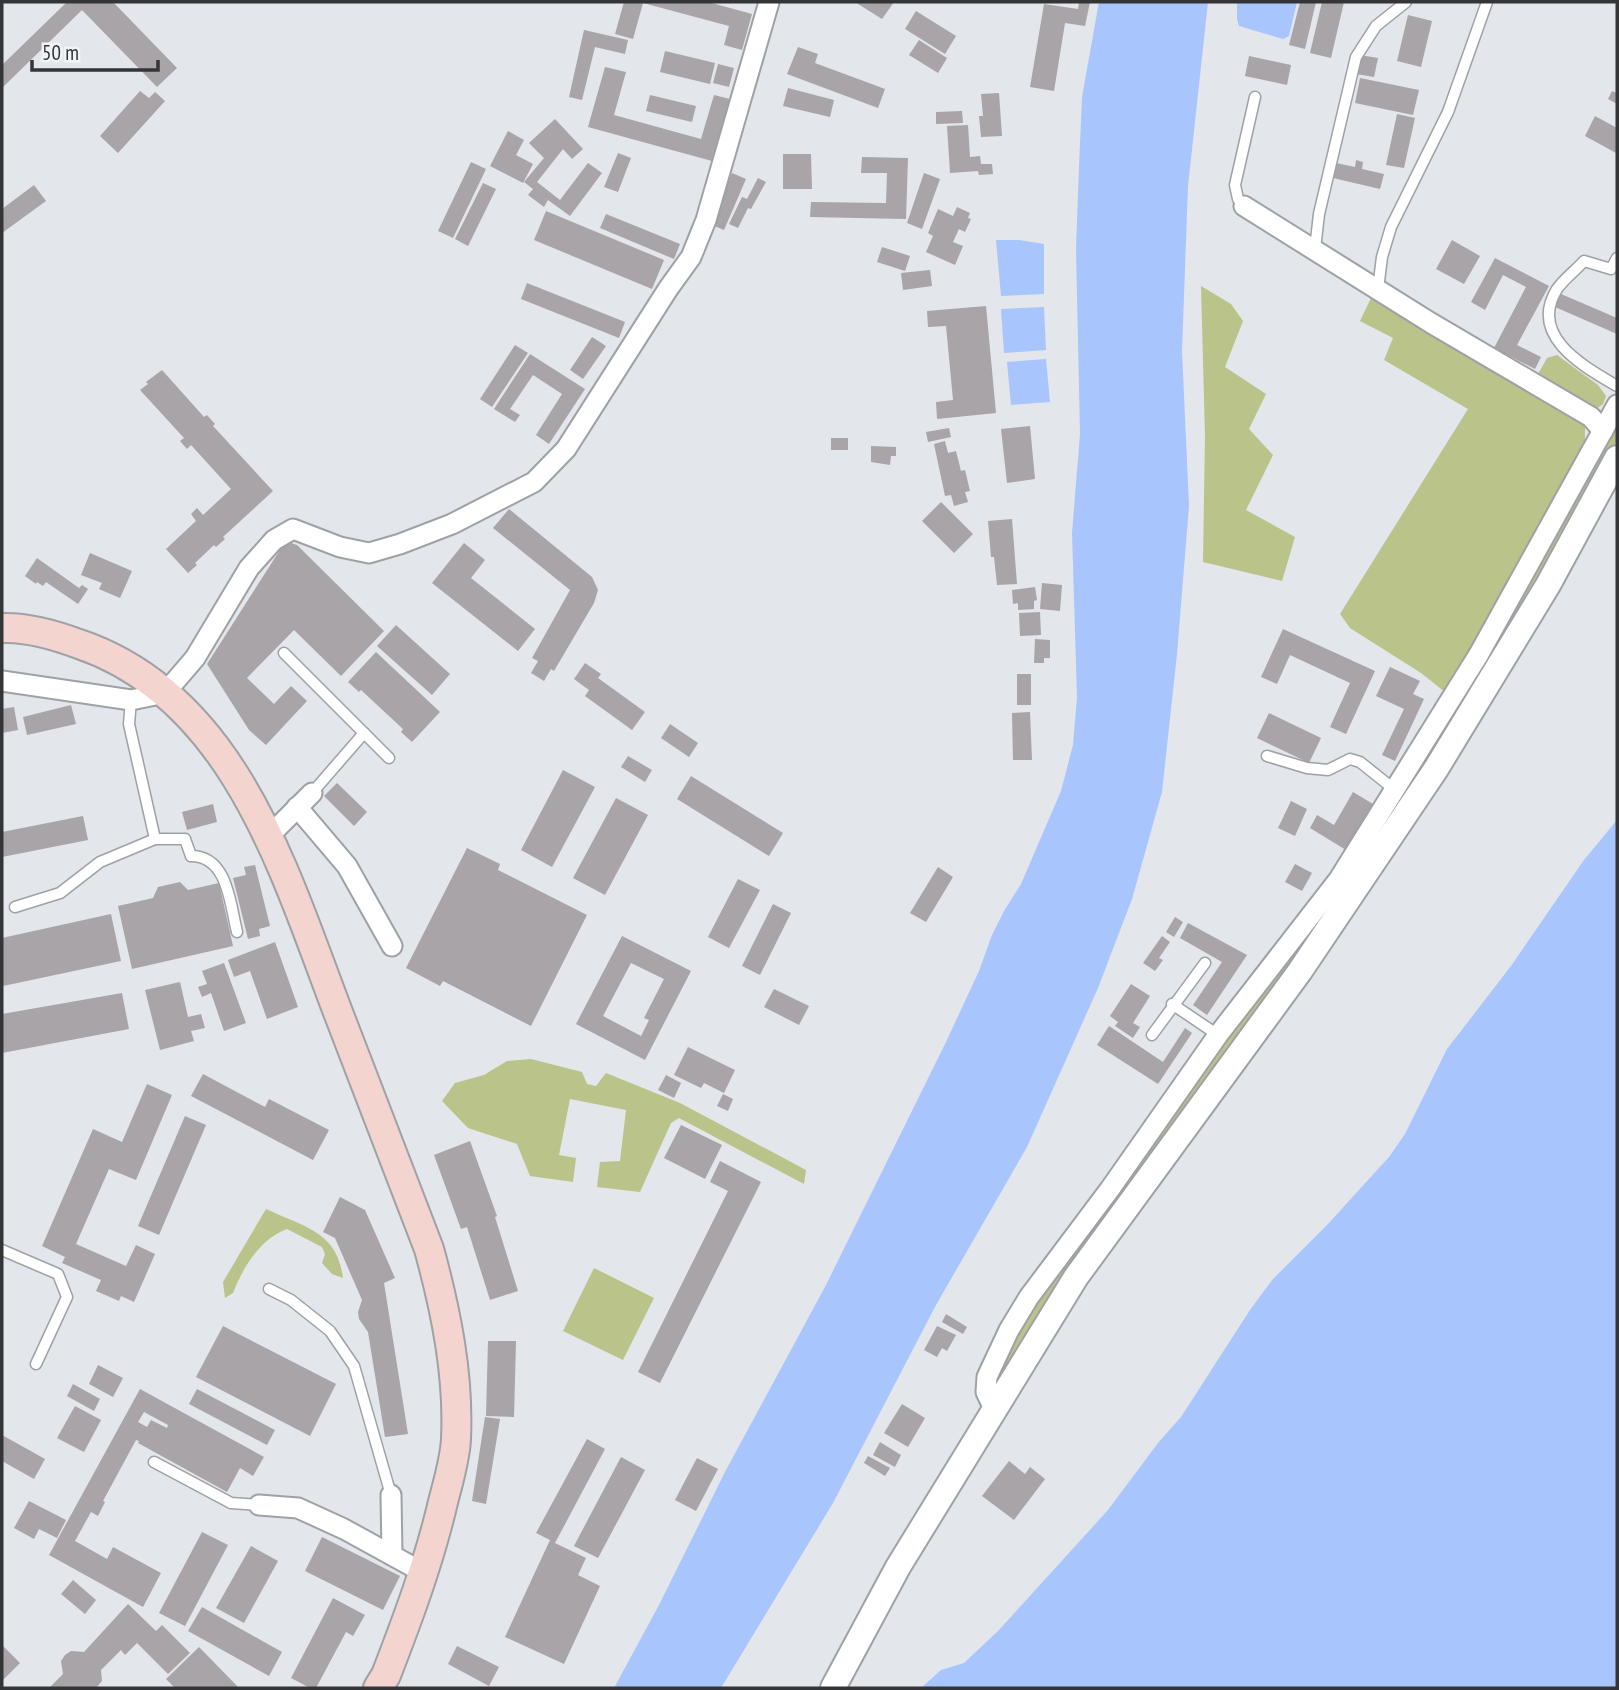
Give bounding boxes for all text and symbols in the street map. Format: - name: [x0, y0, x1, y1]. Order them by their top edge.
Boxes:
- scale bar: [32, 28, 158, 72]
- text: 50 m: [42, 39, 79, 66]

